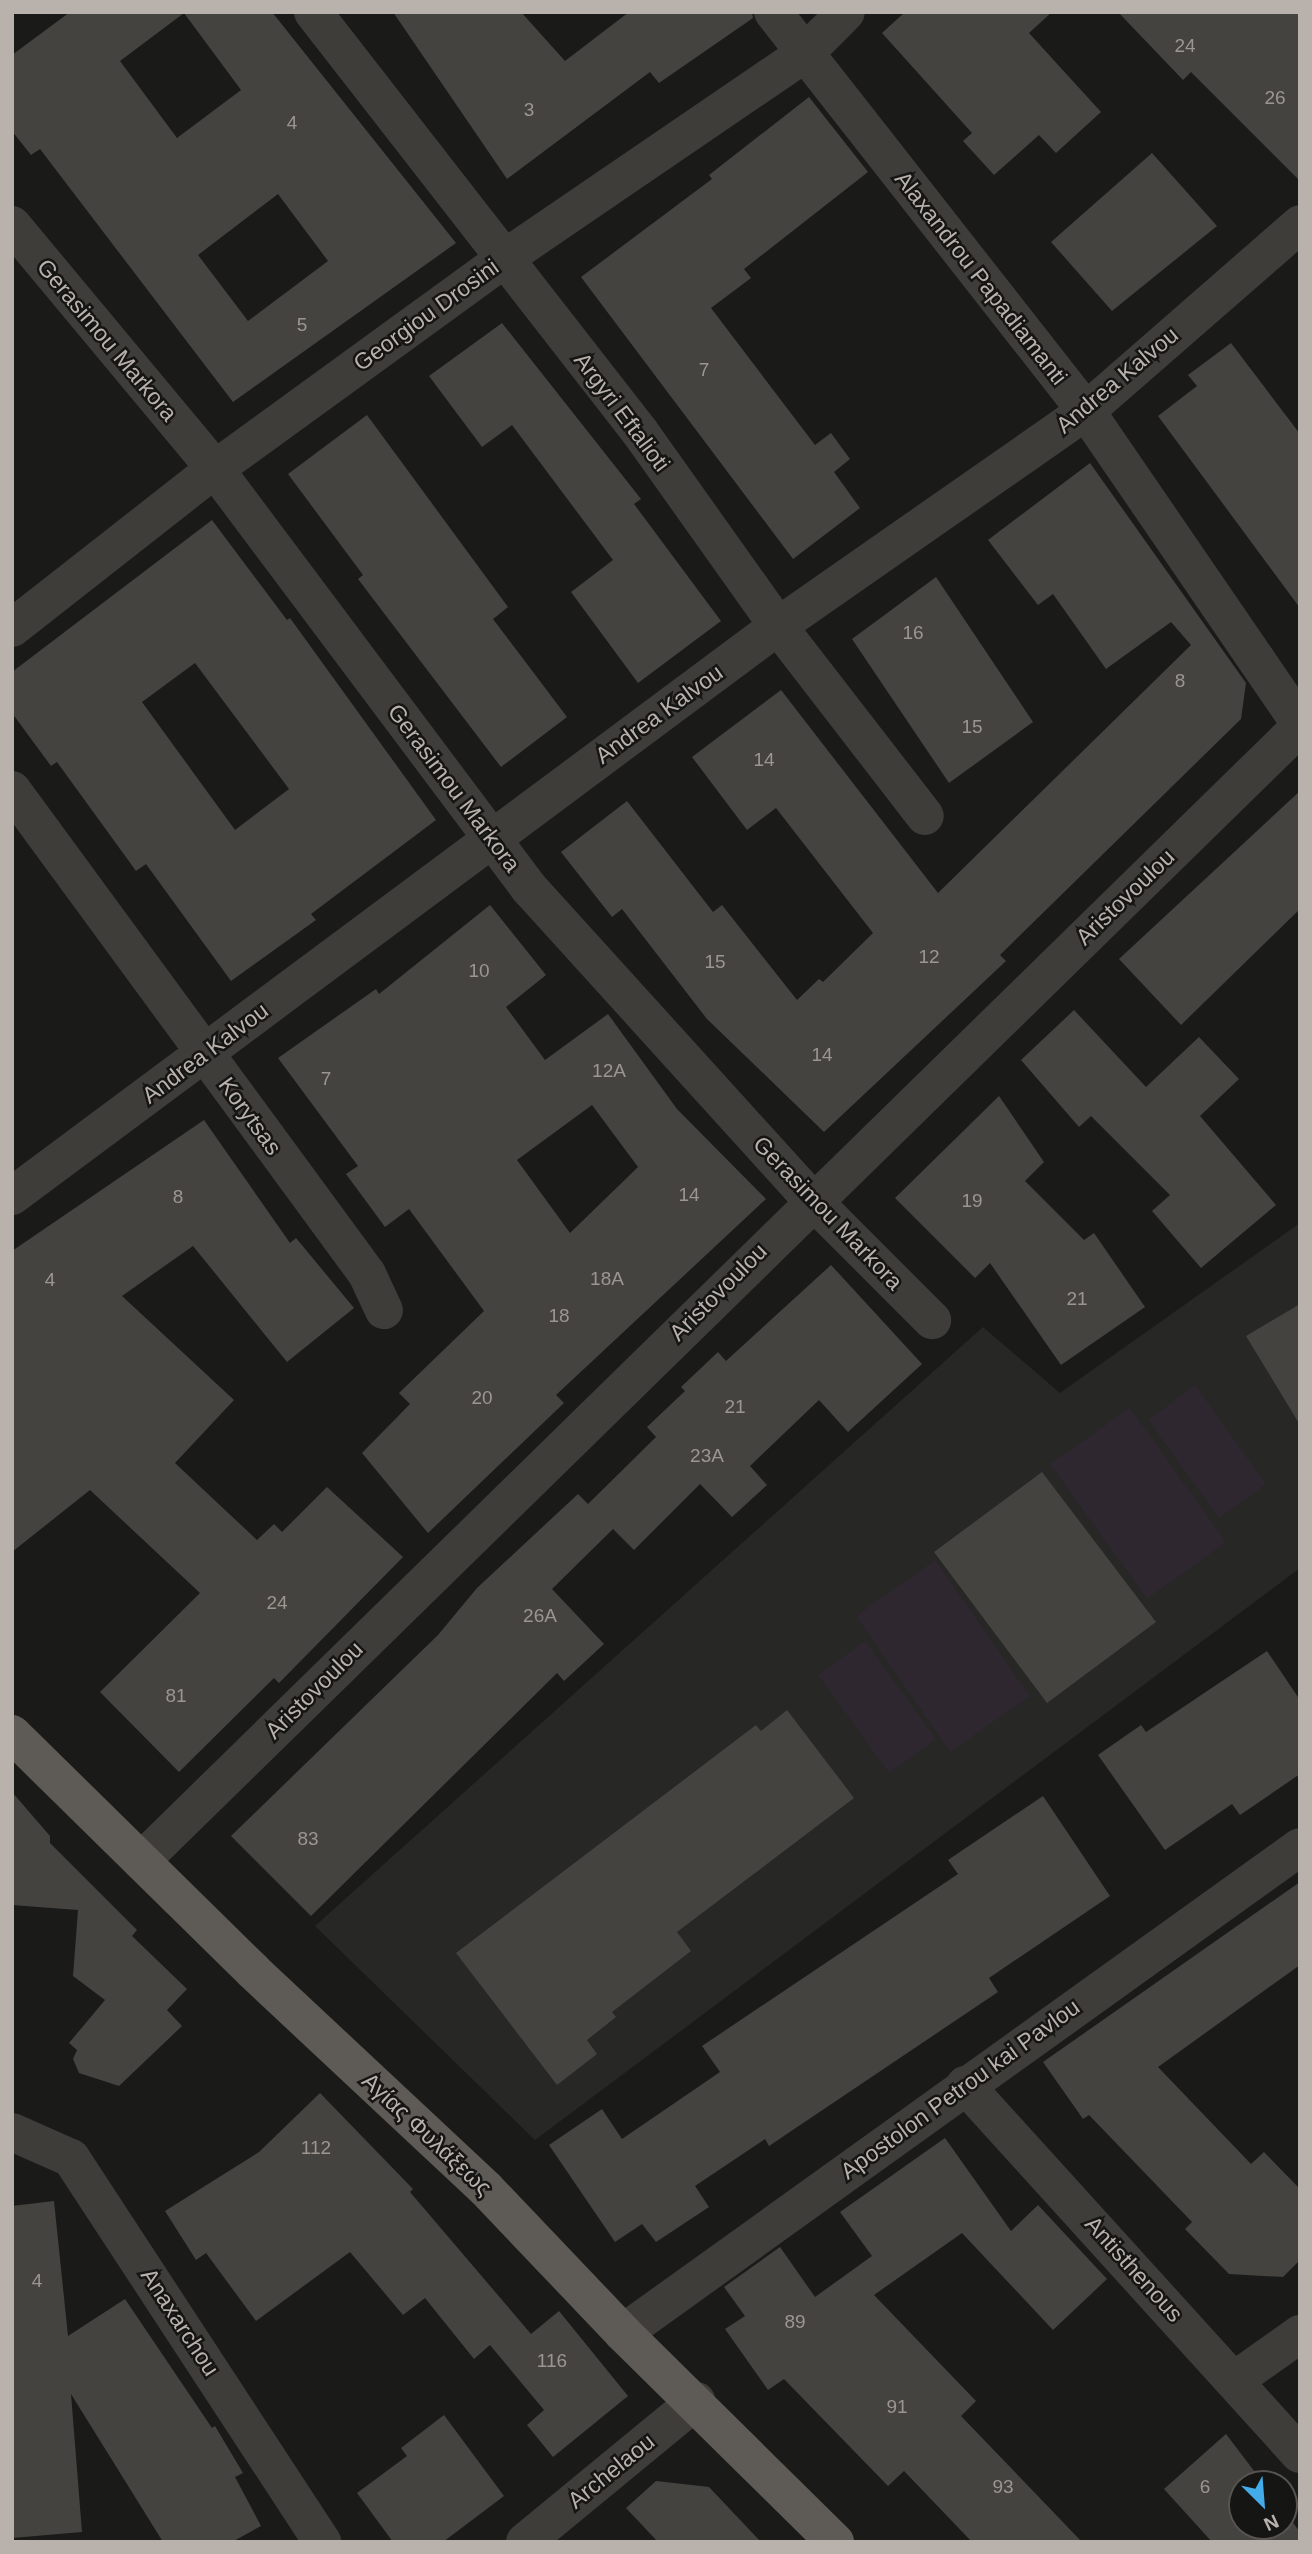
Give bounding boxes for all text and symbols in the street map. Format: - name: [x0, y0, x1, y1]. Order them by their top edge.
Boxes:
- house number: 24: [1174, 35, 1196, 57]
- house number: 26: [1264, 87, 1286, 109]
- house number: 3: [524, 99, 534, 121]
- house number: 4: [287, 112, 297, 134]
- street label: Alaxandrou Papadiamanti: [889, 166, 1073, 390]
- street label: Gerasimou Markora: [31, 253, 183, 427]
- street label: Georgiou Drosini: [348, 253, 504, 377]
- house number: 5: [297, 314, 307, 336]
- street label: Andrea Kalvou: [1050, 321, 1184, 439]
- street label: Argyri Eftalioti: [568, 347, 676, 477]
- house number: 7: [699, 359, 709, 381]
- house number: 16: [902, 622, 924, 644]
- street label: Andrea Kalvou: [590, 658, 728, 770]
- house number: 8: [1175, 670, 1185, 692]
- street label: Gerasimou Markora: [382, 699, 526, 877]
- house number: 15: [961, 716, 983, 738]
- house number: 14: [753, 749, 775, 771]
- street label: Aristovoulou: [1070, 843, 1180, 951]
- house number: 12: [918, 946, 940, 968]
- house number: 15: [704, 951, 726, 973]
- house number: 10: [468, 960, 490, 982]
- street label: Andrea Kalvou: [136, 997, 274, 1109]
- house number: 14: [811, 1044, 833, 1066]
- house number: 12A: [592, 1060, 626, 1082]
- house number: 7: [321, 1068, 331, 1090]
- street label: Korytsas: [213, 1072, 287, 1160]
- street label: Gerasimou Markora: [747, 1130, 909, 1296]
- house number: 14: [678, 1184, 700, 1206]
- house number: 8: [173, 1186, 183, 1208]
- house number: 19: [961, 1190, 983, 1212]
- street label: Aristovoulou: [663, 1237, 773, 1347]
- house number: 18A: [590, 1268, 624, 1290]
- house number: 4: [45, 1269, 55, 1291]
- house number: 21: [1066, 1288, 1088, 1310]
- house number: 18: [548, 1305, 570, 1327]
- house number: 20: [471, 1387, 493, 1409]
- house number: 21: [724, 1396, 746, 1418]
- house number: 23A: [690, 1445, 724, 1467]
- house number: 24: [266, 1592, 288, 1614]
- house number: 26A: [523, 1605, 557, 1627]
- street label: Aristovoulou: [259, 1635, 369, 1745]
- house number: 81: [165, 1685, 187, 1707]
- house number: 83: [297, 1828, 319, 1850]
- street label: Apostolon Petrou kai Pavlou: [835, 1993, 1085, 2185]
- street label: Αγίας Φυλάξεως: [356, 2067, 498, 2201]
- house number: 112: [301, 2137, 331, 2159]
- street label: Antisthenous: [1079, 2210, 1189, 2328]
- street label: Anaxarchou: [135, 2263, 225, 2381]
- house number: 4: [32, 2270, 42, 2292]
- house number: 89: [784, 2311, 806, 2333]
- house number: 116: [537, 2350, 567, 2372]
- house number: 91: [886, 2396, 908, 2418]
- street label: Archelaou: [562, 2428, 660, 2514]
- north arrow: [1228, 2470, 1298, 2540]
- house number: 93: [992, 2476, 1014, 2498]
- house number: 6: [1200, 2476, 1210, 2498]
- text: N: [1261, 2510, 1282, 2535]

